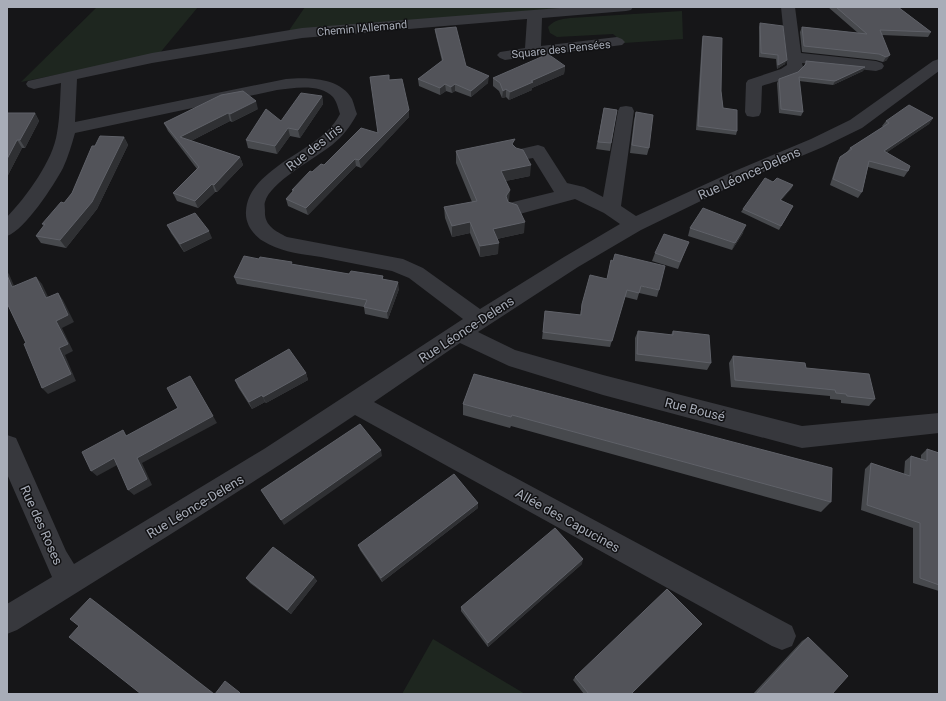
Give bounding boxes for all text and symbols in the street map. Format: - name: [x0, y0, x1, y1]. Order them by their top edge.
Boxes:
- street label: Chemin l'Allemand: [316, 18, 408, 39]
- street label: Square des Pensées: [511, 38, 611, 61]
- street label: Rue des Iris: [283, 121, 346, 174]
- street label: Rue Léonce-Delens: [696, 144, 803, 203]
- street label: Rue Léonce-Delens: [416, 293, 517, 366]
- street label: Rue Bousé: [663, 395, 727, 424]
- street label: Rue Léonce-Delens: [144, 471, 247, 541]
- street label: Rue des Roses: [17, 483, 66, 567]
- street label: Allée des Capucines: [513, 486, 623, 555]

